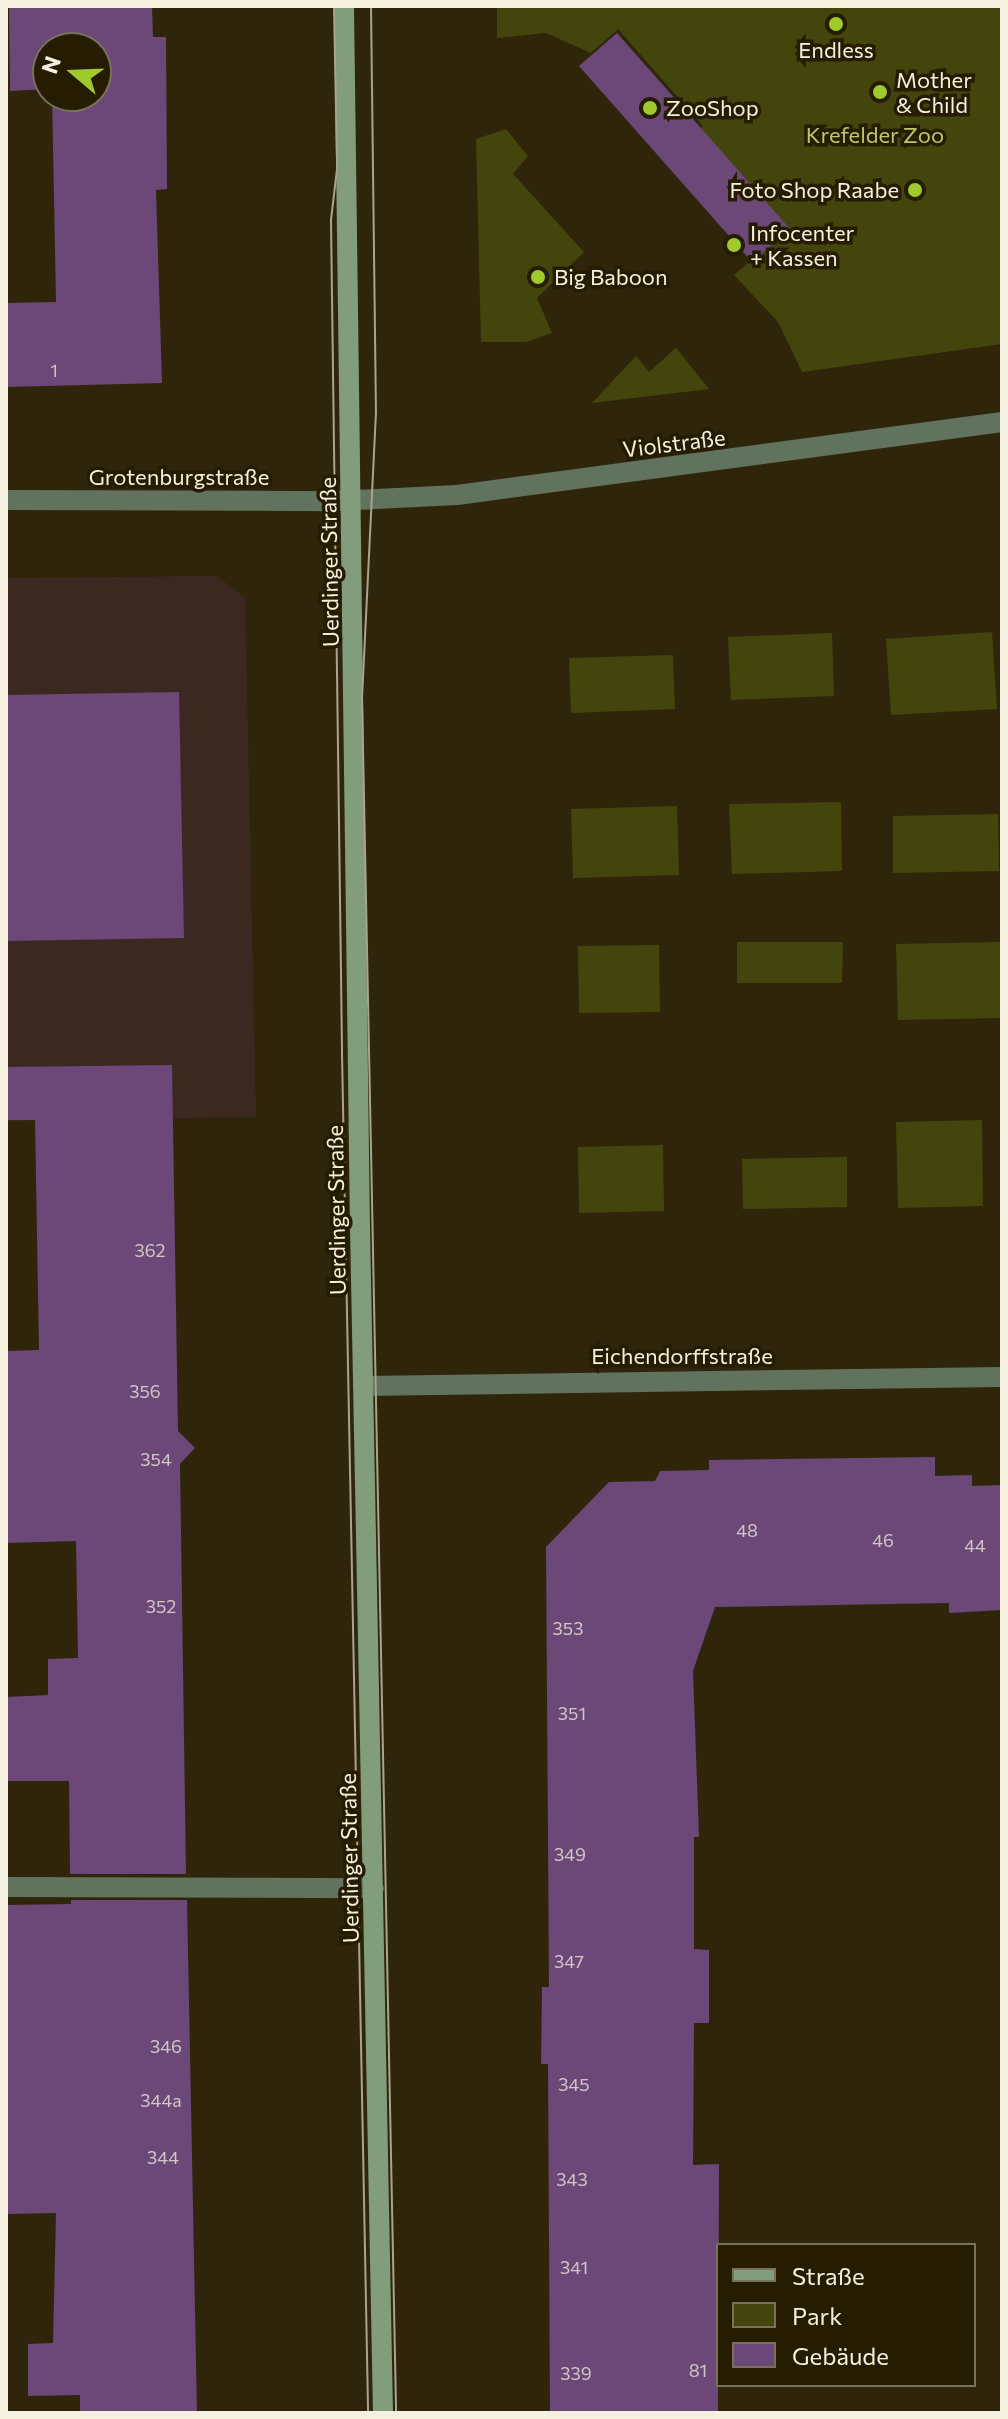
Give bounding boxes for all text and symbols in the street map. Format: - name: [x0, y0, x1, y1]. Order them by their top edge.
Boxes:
- marker: Endless: [827, 15, 845, 33]
- north arrow: [32, 32, 112, 112]
- place label: Endless: [798, 37, 874, 63]
- text: N: [35, 52, 66, 77]
- place label: Mother & Child: [896, 66, 972, 118]
- marker: Mother & Child: [871, 83, 889, 101]
- place label: ZooShop: [666, 95, 759, 121]
- marker: ZooShop: [641, 99, 659, 117]
- park label: Krefelder Zoo: [806, 122, 944, 148]
- place label: Foto Shop Raabe: [729, 177, 899, 203]
- marker: Foto Shop Raabe: [906, 181, 924, 199]
- place label: Infocenter + Kassen: [750, 219, 854, 270]
- marker: Infocenter + Kassen: [725, 236, 743, 254]
- place label: Big Baboon: [554, 264, 668, 290]
- marker: Big Baboon: [529, 268, 547, 286]
- house number: 1: [50, 359, 58, 381]
- street label: Violstraße: [621, 424, 727, 462]
- street label: Grotenburgstraße: [89, 464, 269, 490]
- street label: Uerdinger Straße: [314, 477, 344, 647]
- street label: Uerdinger Straße: [321, 1125, 351, 1295]
- house number: 362: [134, 1239, 166, 1261]
- street label: Eichendorffstraße: [591, 1343, 773, 1369]
- house number: 356: [129, 1380, 161, 1402]
- house number: 354: [140, 1448, 172, 1470]
- house number: 48: [736, 1519, 758, 1541]
- house number: 46: [872, 1529, 894, 1551]
- house number: 44: [964, 1534, 986, 1556]
- house number: 352: [146, 1595, 176, 1617]
- house number: 353: [553, 1617, 583, 1639]
- house number: 351: [558, 1702, 586, 1724]
- street label: Uerdinger Straße: [334, 1773, 364, 1943]
- house number: 349: [554, 1843, 586, 1865]
- house number: 347: [554, 1950, 584, 1972]
- house number: 346: [150, 2035, 182, 2057]
- house number: 345: [558, 2073, 590, 2095]
- house number: 344a: [140, 2089, 182, 2111]
- house number: 344: [147, 2146, 179, 2168]
- house number: 343: [556, 2168, 588, 2190]
- legend: [716, 2243, 976, 2387]
- house number: 341: [560, 2256, 588, 2278]
- text: Straße: [792, 2261, 865, 2290]
- text: Park: [792, 2301, 842, 2330]
- text: Gebäude: [792, 2341, 889, 2370]
- house number: 81: [689, 2359, 707, 2381]
- house number: 339: [560, 2362, 592, 2384]

